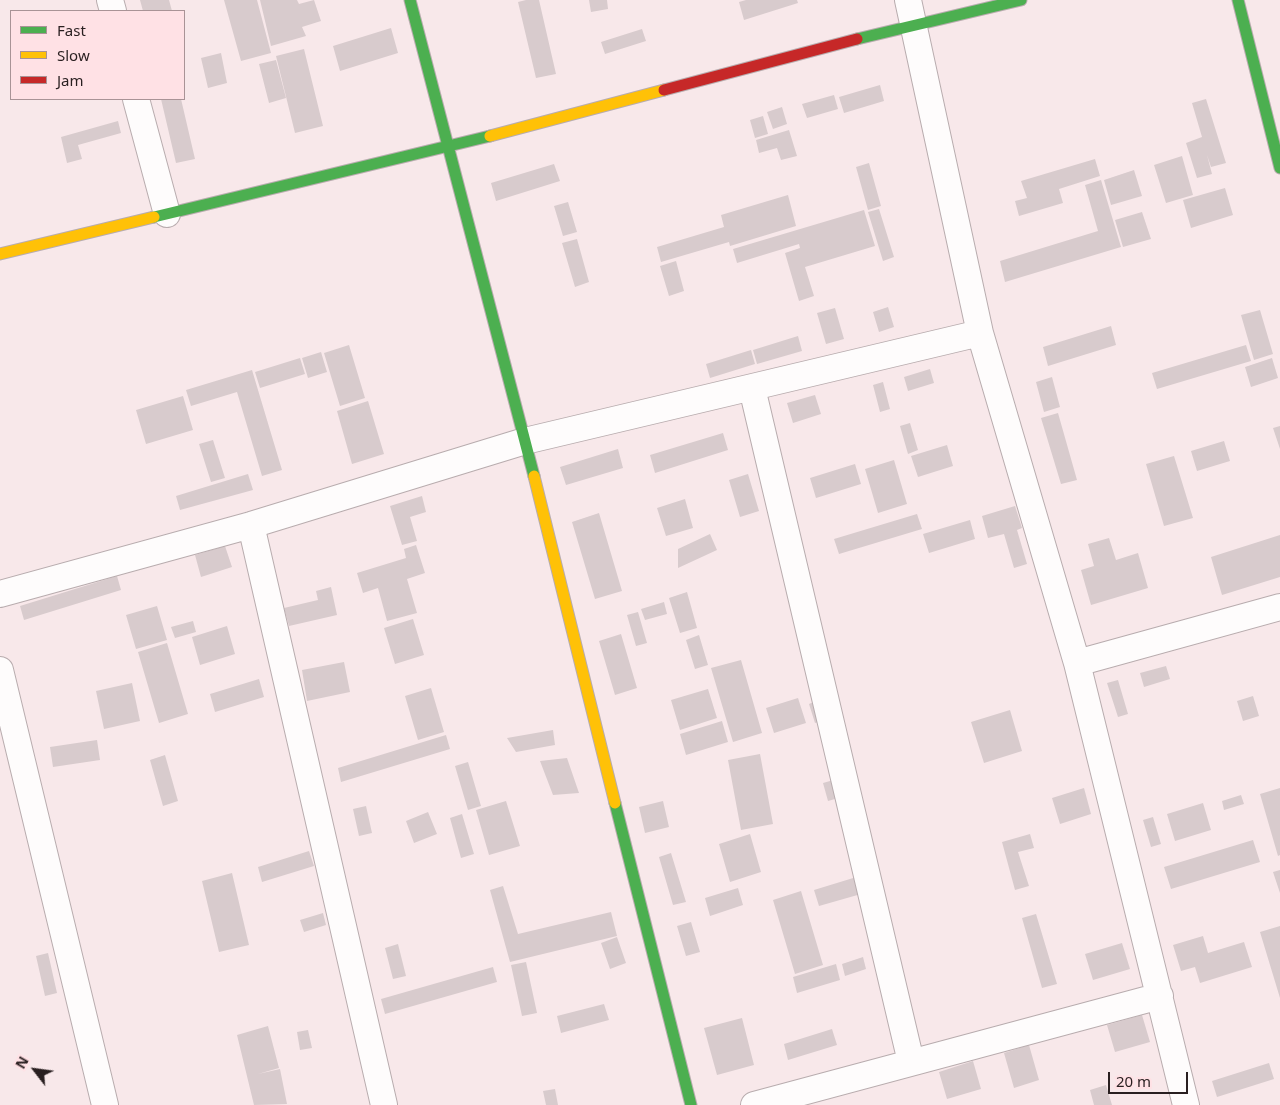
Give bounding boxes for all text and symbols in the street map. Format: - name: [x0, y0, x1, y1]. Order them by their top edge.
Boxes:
- legend: [10, 10, 185, 100]
- text: Fast: [57, 20, 86, 40]
- text: Slow: [57, 45, 90, 65]
- text: Jam: [57, 70, 84, 90]
- north arrow: [10, 1045, 60, 1095]
- text: N: [10, 1053, 33, 1072]
- scale bar: [1110, 1062, 1190, 1094]
- text: 20 m: [1116, 1071, 1151, 1091]

